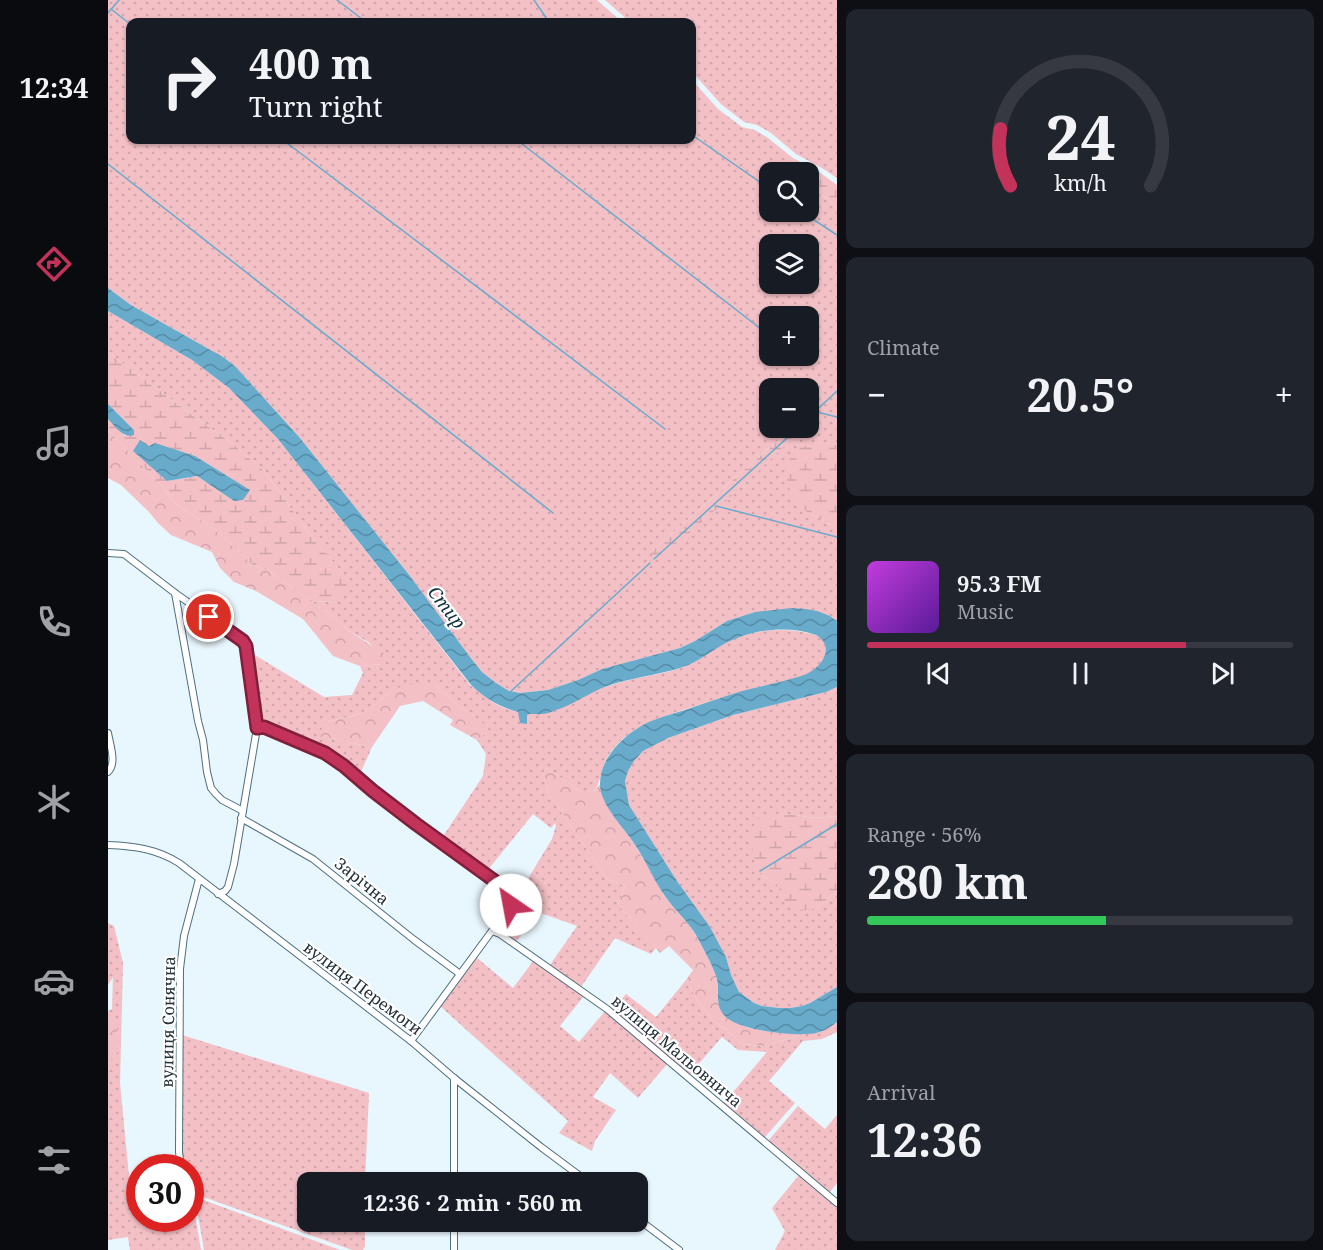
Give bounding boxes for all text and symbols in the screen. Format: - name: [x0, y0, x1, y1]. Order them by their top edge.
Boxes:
- text: 400 m: [249, 34, 373, 91]
- icon: right: [150, 42, 228, 120]
- text: 12:34: [19, 69, 89, 106]
- text: Turn right: [249, 88, 382, 125]
- text: 24: [1045, 93, 1115, 178]
- map controls: [759, 162, 819, 438]
- button: search: [759, 162, 819, 222]
- text: km/h: [1054, 168, 1107, 197]
- button: layers: [759, 234, 819, 294]
- icon: directions: [33, 243, 75, 285]
- button: +: [759, 306, 819, 366]
- text: Climate: [867, 334, 940, 361]
- text: 20.5°: [1027, 364, 1134, 425]
- text: −: [867, 372, 886, 417]
- text: +: [1275, 372, 1293, 417]
- button: −: [759, 378, 819, 438]
- icon: music: [33, 422, 75, 464]
- text: 95.3 FM: [957, 568, 1041, 598]
- water label: Стир: [423, 581, 471, 633]
- pin: [183, 591, 234, 642]
- text: Music: [957, 598, 1014, 625]
- icon: arrive: [192, 600, 225, 633]
- icon: phone: [33, 601, 75, 643]
- icon: previous: [922, 657, 955, 690]
- icon: pause: [1064, 657, 1097, 690]
- icon: next: [1206, 657, 1239, 690]
- icon: climate: [33, 781, 75, 823]
- text: Range · 56%: [867, 821, 981, 848]
- text: 280 km: [867, 851, 1028, 912]
- street label: Зарічна: [330, 852, 394, 910]
- position arrow: [479, 873, 543, 937]
- street label: вулиця Перемоги: [299, 936, 427, 1040]
- street label: вулиця Сонячна: [156, 956, 180, 1088]
- icon: car: [33, 960, 75, 1002]
- street label: вулиця Мальовнича: [607, 990, 747, 1112]
- text: Arrival: [867, 1079, 935, 1106]
- text: 12:36: [867, 1109, 982, 1170]
- icon: filters: [33, 1139, 75, 1181]
- speed limit sign: 30: [126, 1154, 204, 1232]
- text: 12:36 · 2 min · 560 m: [363, 1187, 582, 1217]

